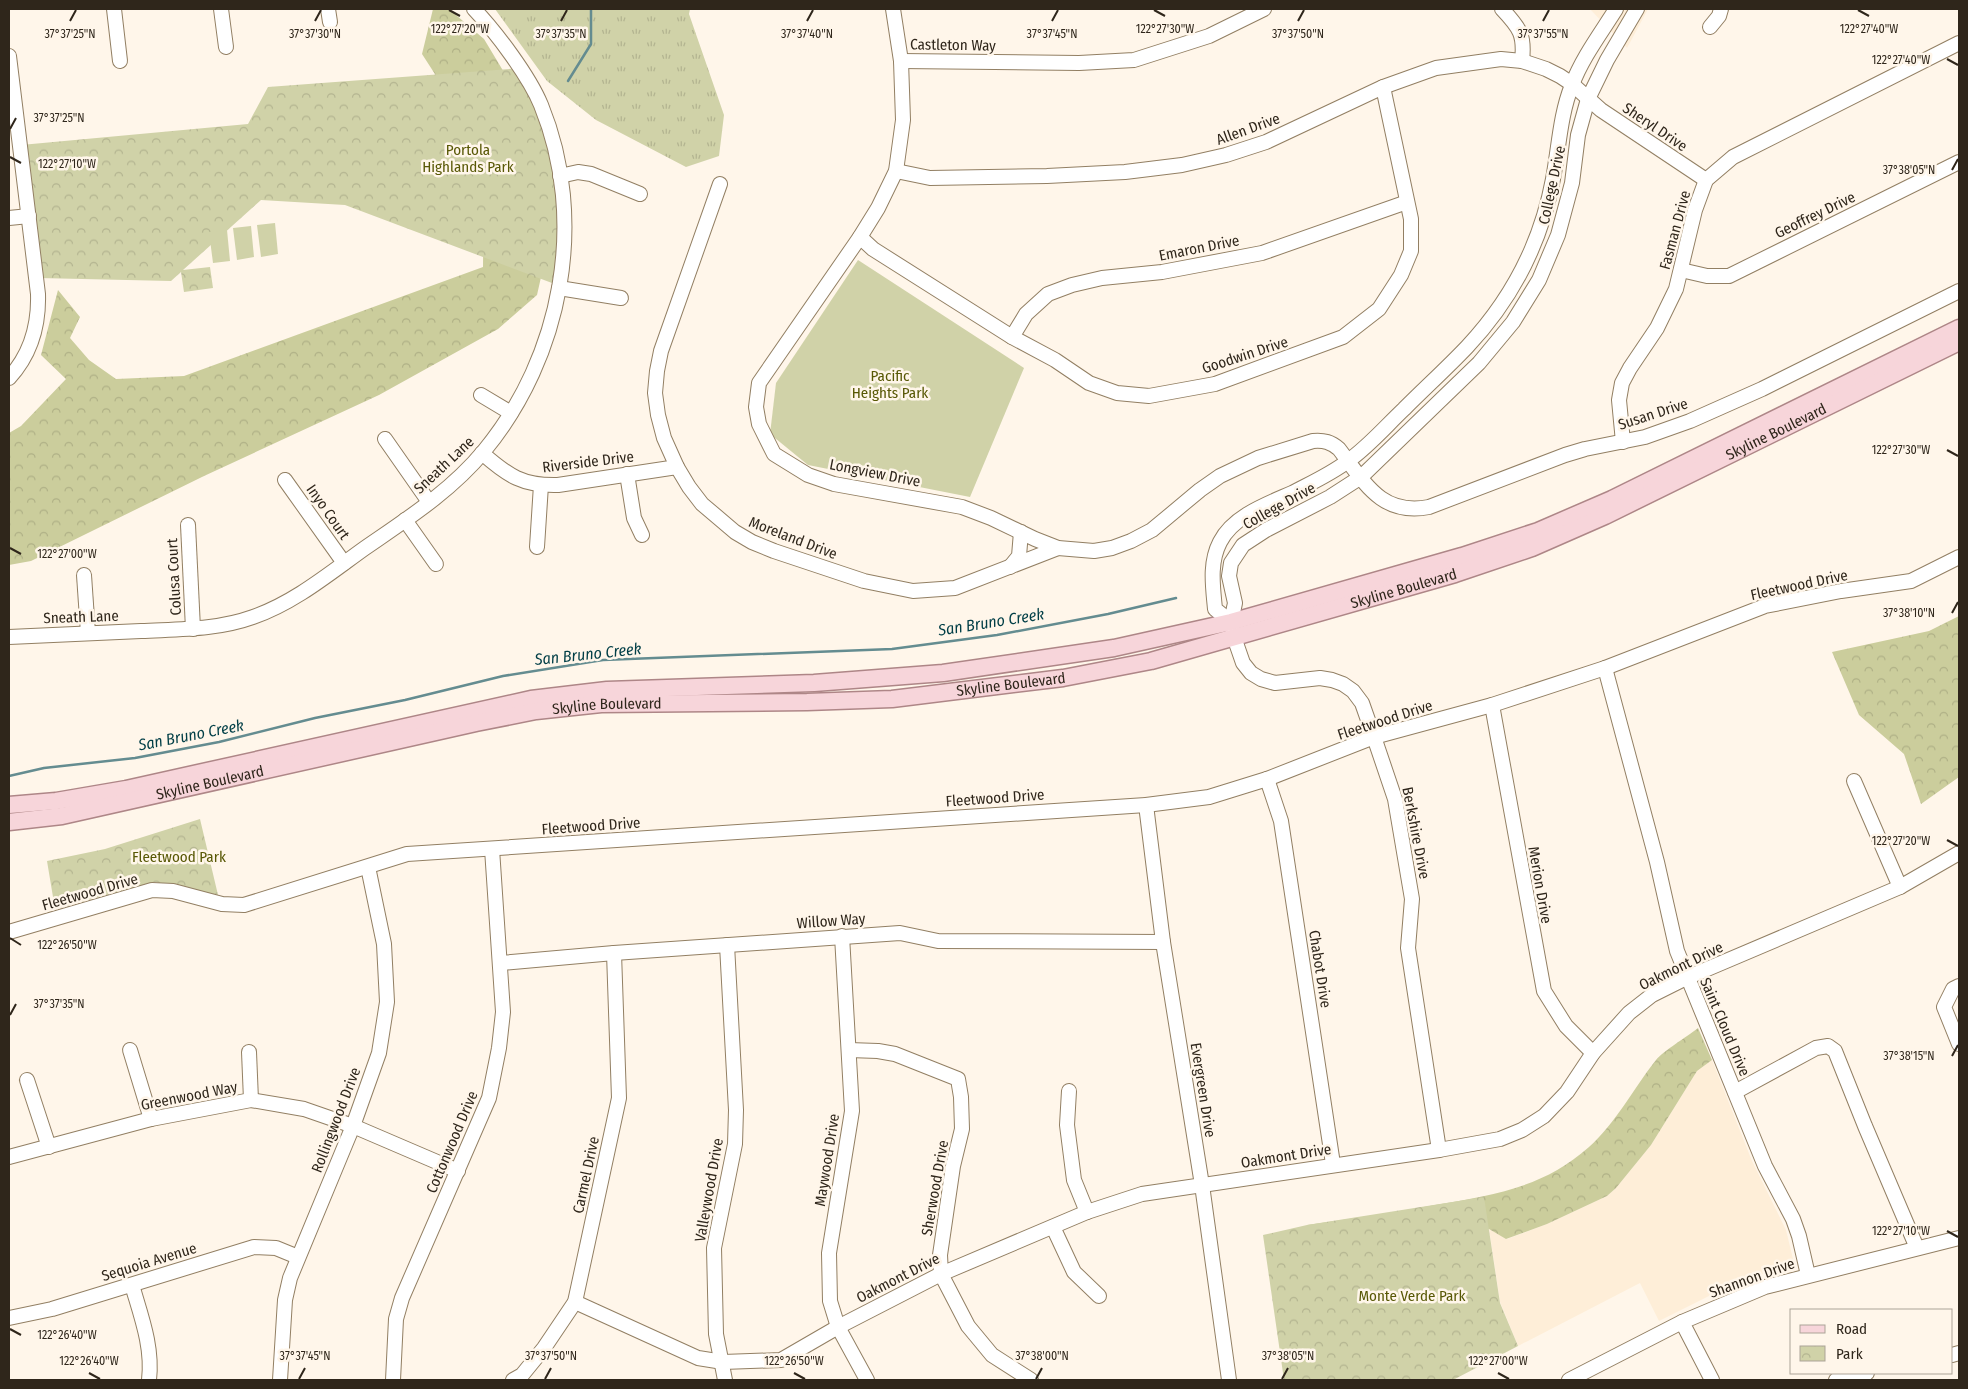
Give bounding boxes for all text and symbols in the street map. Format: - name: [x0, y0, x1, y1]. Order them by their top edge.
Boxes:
- text: 122°27'20"W: [431, 22, 489, 36]
- text: 122°27'30"W: [1136, 22, 1194, 36]
- text: 122°27'40"W: [1840, 22, 1898, 36]
- text: 37°37'25"N: [45, 27, 95, 41]
- text: 37°37'30"N: [289, 27, 341, 41]
- text: 37°37'35"N: [535, 27, 587, 41]
- text: 37°37'40"N: [781, 27, 833, 41]
- text: 37°37'45"N: [1027, 27, 1077, 41]
- text: 37°37'50"N: [1272, 27, 1324, 41]
- text: 37°37'55"N: [1517, 27, 1569, 41]
- street label: Castleton Way: [910, 35, 996, 55]
- text: 122°27'40"W: [1872, 53, 1930, 67]
- street label: Sheryl Drive: [1619, 99, 1691, 155]
- street label: Allen Drive: [1214, 109, 1282, 149]
- text: 37°37'25"N: [34, 111, 84, 125]
- park label: Portola Highlands Park: [422, 141, 514, 176]
- street label: College Drive: [1535, 144, 1569, 226]
- text: 122°27'10"W: [38, 157, 96, 171]
- text: 37°38'05"N: [1883, 163, 1935, 177]
- street label: Fasman Drive: [1656, 188, 1694, 272]
- street label: Geoffrey Drive: [1772, 188, 1858, 242]
- street label: Emaron Drive: [1157, 231, 1241, 265]
- street label: Goodwin Drive: [1200, 333, 1290, 377]
- park label: Pacific Heights Park: [852, 367, 928, 402]
- street label: Susan Drive: [1616, 394, 1690, 434]
- street label: Skyline Boulevard: [1723, 400, 1829, 464]
- street label: Sneath Lane: [410, 433, 478, 497]
- text: 122°27'30"W: [1872, 443, 1930, 457]
- street label: Riverside Drive: [541, 447, 635, 477]
- street label: Longview Drive: [828, 455, 922, 491]
- street label: College Drive: [1240, 479, 1318, 533]
- street label: Inyo Court: [303, 481, 353, 543]
- street label: Moreland Drive: [746, 513, 840, 563]
- street label: Colusa Court: [163, 538, 185, 616]
- text: 122°27'00"W: [37, 547, 97, 561]
- street label: Skyline Boulevard: [1348, 565, 1459, 612]
- street label: Fleetwood Drive: [1749, 566, 1849, 604]
- water label: San Bruno Creek: [936, 604, 1045, 640]
- text: 37°38'10"N: [1883, 606, 1935, 620]
- street label: Sneath Lane: [43, 607, 119, 627]
- water label: San Bruno Creek: [533, 639, 642, 669]
- street label: Skyline Boulevard: [955, 669, 1066, 700]
- street label: Skyline Boulevard: [551, 694, 662, 718]
- street label: Fleetwood Drive: [1335, 696, 1435, 744]
- water label: San Bruno Creek: [136, 715, 245, 755]
- street label: Skyline Boulevard: [154, 762, 265, 804]
- street label: Berkshire Drive: [1398, 785, 1434, 881]
- street label: Fleetwood Drive: [945, 786, 1045, 810]
- street label: Fleetwood Drive: [541, 814, 641, 838]
- text: 122°27'20"W: [1872, 834, 1930, 848]
- street label: Merion Drive: [1524, 845, 1556, 925]
- park label: Fleetwood Park: [132, 848, 226, 866]
- street label: Fleetwood Drive: [40, 870, 140, 914]
- street label: Willow Way: [796, 910, 866, 932]
- street label: Chabot Drive: [1305, 929, 1335, 1009]
- text: 122°26'50"W: [37, 938, 97, 952]
- street label: Oakmont Drive: [1636, 938, 1726, 994]
- street label: Saint Cloud Drive: [1696, 975, 1754, 1079]
- text: 37°37'35"N: [33, 997, 85, 1011]
- street label: Evergreen Drive: [1187, 1041, 1219, 1139]
- text: 37°38'15"N: [1883, 1049, 1935, 1063]
- street label: Rollingwood Drive: [308, 1065, 364, 1175]
- street label: Greenwood Way: [139, 1078, 239, 1114]
- street label: Cottonwood Drive: [422, 1088, 482, 1196]
- street label: Maywood Drive: [811, 1112, 843, 1208]
- street label: Carmel Drive: [569, 1135, 603, 1215]
- street label: Valleywood Drive: [691, 1137, 727, 1243]
- street label: Sherwood Drive: [918, 1139, 952, 1237]
- street label: Oakmont Drive: [1240, 1140, 1332, 1172]
- text: 122°27'10"W: [1872, 1224, 1930, 1238]
- street label: Sequoia Avenue: [99, 1239, 199, 1285]
- street label: Oakmont Drive: [853, 1249, 943, 1307]
- street label: Shannon Drive: [1707, 1254, 1797, 1302]
- park label: Monte Verde Park: [1358, 1287, 1466, 1305]
- legend: [1790, 1309, 1953, 1374]
- text: Road: [1836, 1320, 1867, 1338]
- text: 122°26'40"W: [37, 1328, 97, 1342]
- text: Park: [1836, 1345, 1863, 1363]
- text: 37°37'45"N: [280, 1349, 330, 1363]
- text: 37°37'50"N: [525, 1349, 577, 1363]
- text: 37°38'00"N: [1015, 1349, 1069, 1363]
- text: 37°38'05"N: [1262, 1349, 1314, 1363]
- text: 122°26'40"W: [59, 1354, 119, 1368]
- text: 122°26'50"W: [764, 1354, 824, 1368]
- text: 122°27'00"W: [1468, 1354, 1528, 1368]

